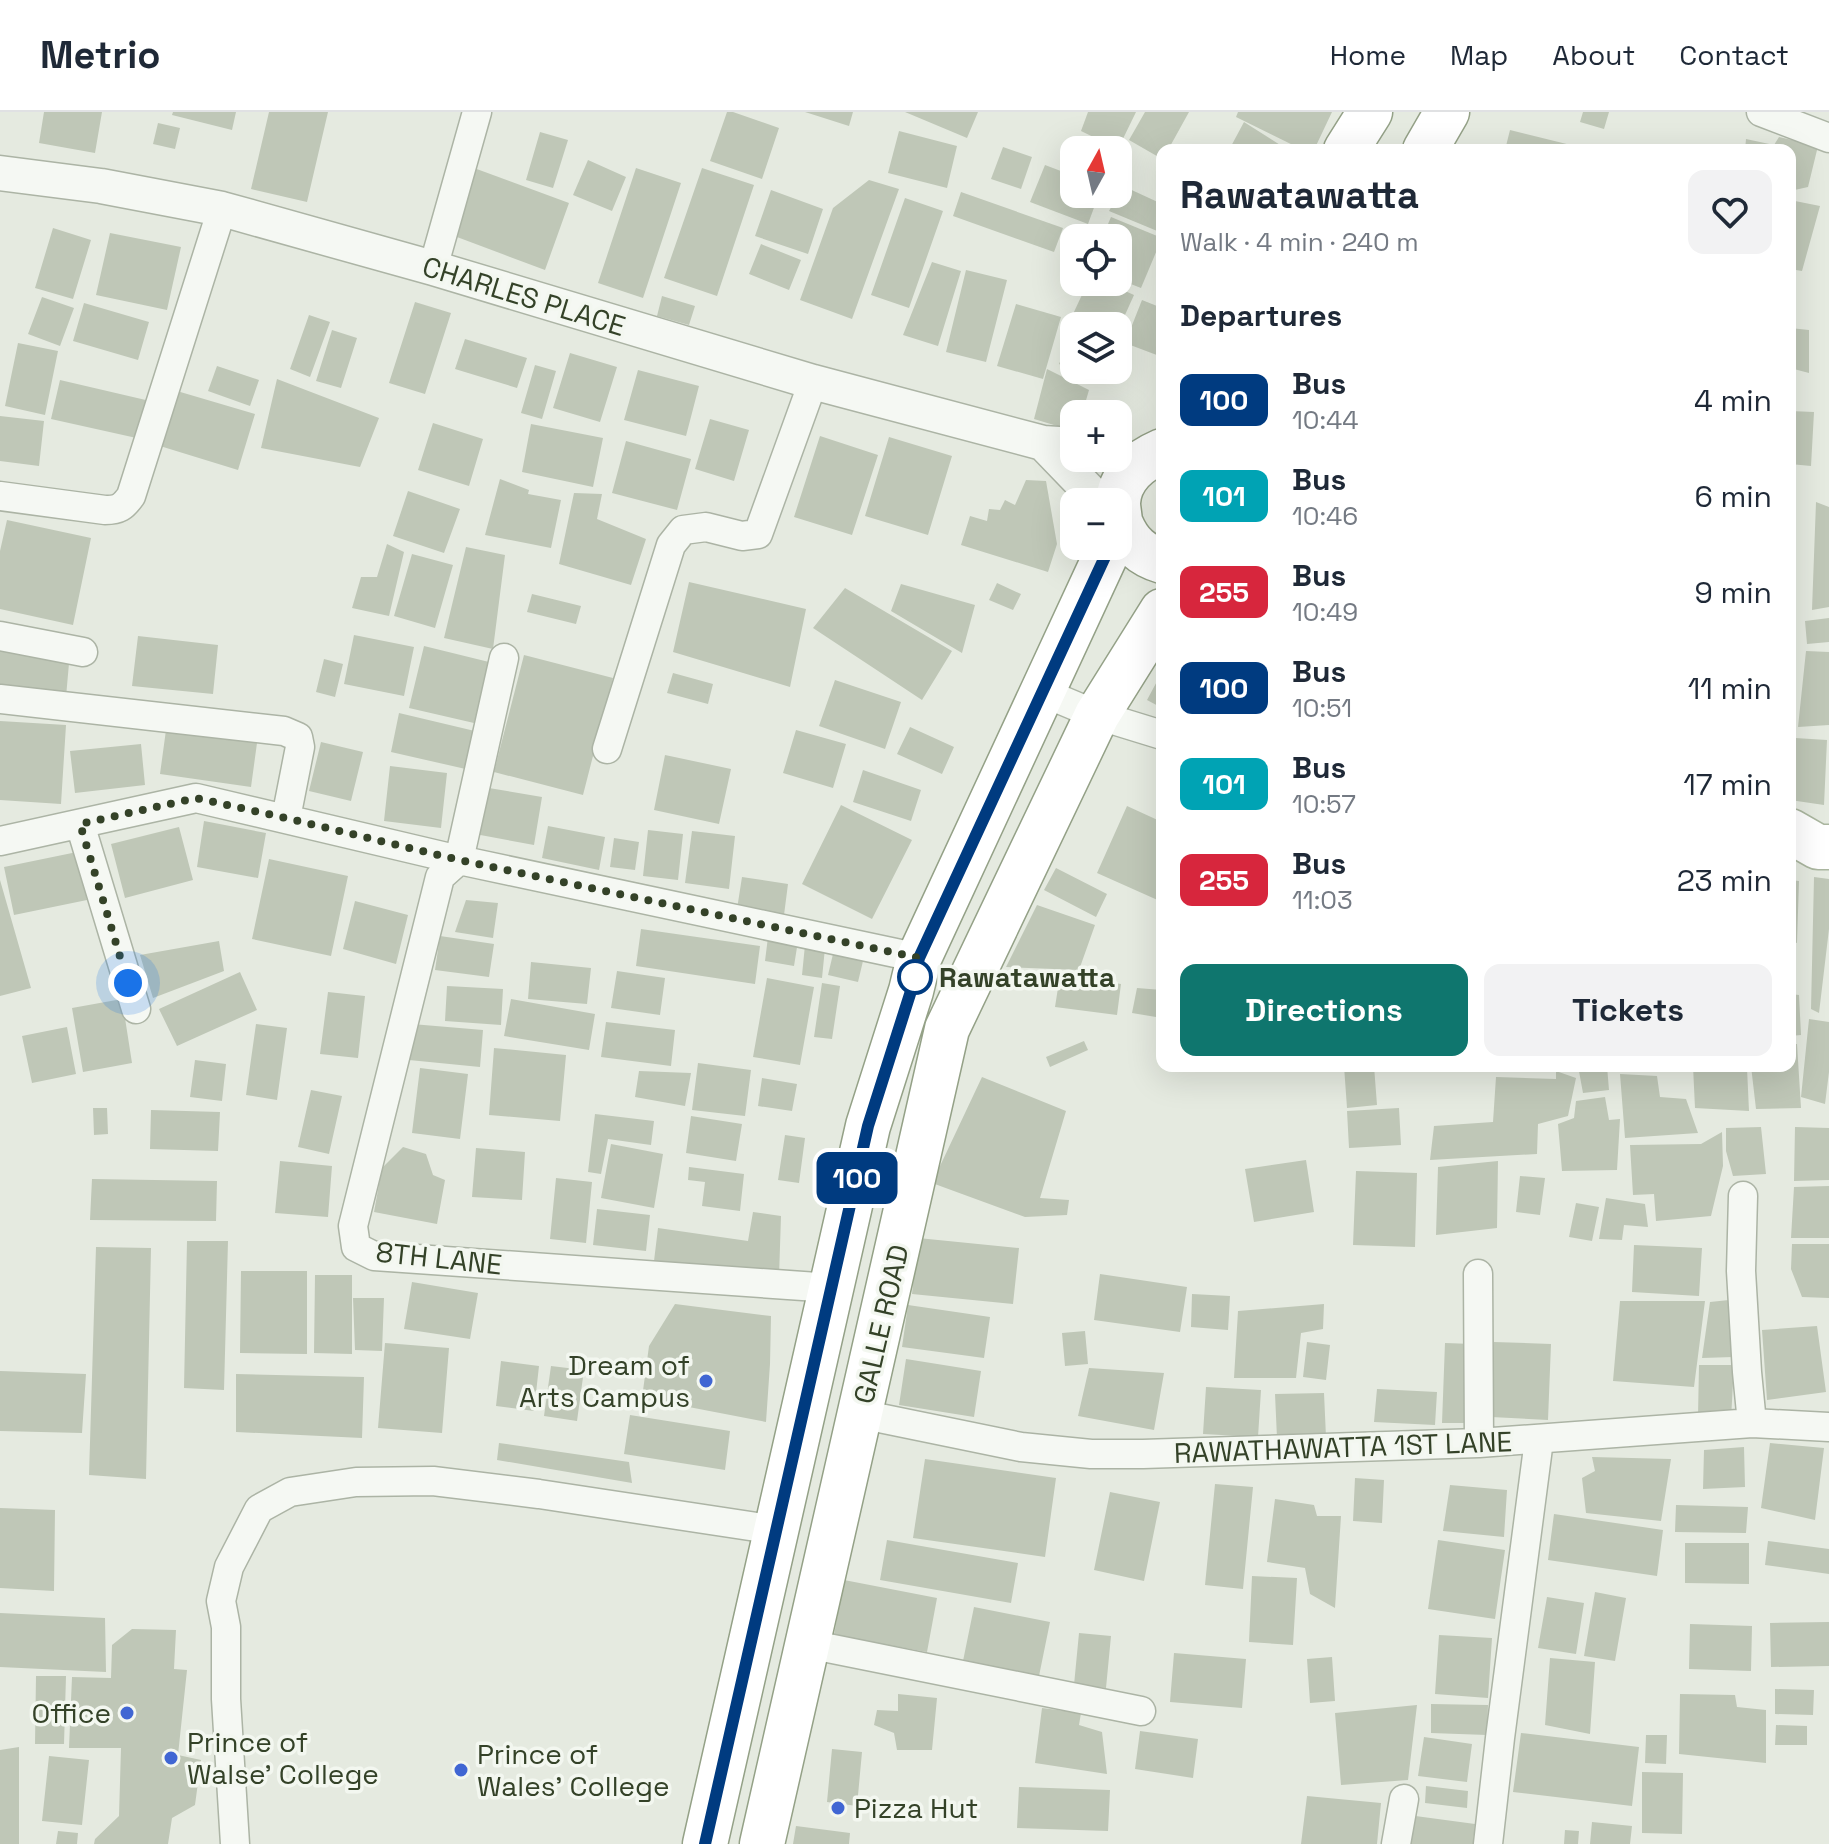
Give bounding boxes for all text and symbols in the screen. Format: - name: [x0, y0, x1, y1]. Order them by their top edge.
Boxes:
- text: Metrio: [40, 31, 161, 79]
- text: Home: [1330, 37, 1406, 73]
- text: Map: [1450, 37, 1508, 73]
- text: About: [1552, 37, 1635, 73]
- text: Contact: [1679, 37, 1789, 73]
- north arrow: [1060, 136, 1132, 208]
- map controls: [1060, 136, 1132, 560]
- button: heart: [1688, 170, 1772, 254]
- text: Rawatawatta: [1180, 171, 1419, 219]
- button: locate: [1060, 224, 1132, 296]
- text: Walk · 4 min · 240 m: [1180, 225, 1419, 259]
- street label: CHARLES PLACE: [418, 248, 630, 344]
- text: Departures: [1180, 296, 1342, 335]
- button: layers: [1060, 312, 1132, 384]
- text: Bus: [1292, 364, 1346, 403]
- text: 4 min: [1694, 381, 1772, 420]
- text: 100: [1200, 382, 1248, 418]
- button: +: [1060, 400, 1132, 472]
- text: 10:44: [1292, 403, 1359, 437]
- text: Bus: [1292, 460, 1346, 499]
- text: 6 min: [1694, 477, 1772, 516]
- text: 101: [1202, 478, 1246, 514]
- button: −: [1060, 488, 1132, 560]
- text: 10:46: [1292, 499, 1358, 533]
- text: Bus: [1292, 556, 1346, 595]
- text: 9 min: [1694, 573, 1772, 612]
- text: 255: [1199, 574, 1249, 610]
- text: 10:49: [1292, 595, 1358, 629]
- text: Bus: [1292, 652, 1346, 691]
- text: 11 min: [1688, 669, 1772, 708]
- text: 100: [1200, 670, 1248, 706]
- text: 10:51: [1292, 691, 1352, 725]
- text: Bus: [1292, 748, 1346, 787]
- text: 17 min: [1683, 765, 1772, 804]
- text: 101: [1202, 766, 1246, 802]
- text: 10:57: [1292, 787, 1356, 821]
- text: Bus: [1292, 844, 1346, 883]
- text: 23 min: [1677, 861, 1772, 900]
- text: 255: [1199, 862, 1249, 898]
- text: 11:03: [1292, 883, 1353, 917]
- place label: Rawatawatta: [939, 959, 1115, 995]
- marker: Rawatawatta: [898, 960, 932, 994]
- your location: [108, 963, 148, 1003]
- button: Directions: [1180, 964, 1468, 1056]
- button: Tickets: [1484, 964, 1772, 1056]
- line badge: 100: [811, 1152, 903, 1204]
- text: 100: [833, 1160, 881, 1196]
- street label: 8TH LANE: [374, 1233, 504, 1283]
- street label: GALLE ROAD: [845, 1241, 917, 1407]
- place label: Dream of Arts Campus: [519, 1347, 690, 1415]
- marker: Dream of Arts Campus: [697, 1372, 715, 1390]
- street label: RAWATHAWATTA 1ST LANE: [1173, 1423, 1513, 1471]
- place label: Office: [31, 1695, 111, 1731]
- marker: Office: [118, 1704, 136, 1722]
- place label: Prince of Walse' College: [187, 1724, 379, 1792]
- place label: Prince of Wales' College: [477, 1736, 670, 1804]
- marker: Prince of Walse' College: [162, 1749, 180, 1767]
- marker: Prince of Wales' College: [452, 1761, 470, 1779]
- place label: Pizza Hut: [854, 1790, 978, 1826]
- marker: Pizza Hut: [829, 1799, 847, 1817]

